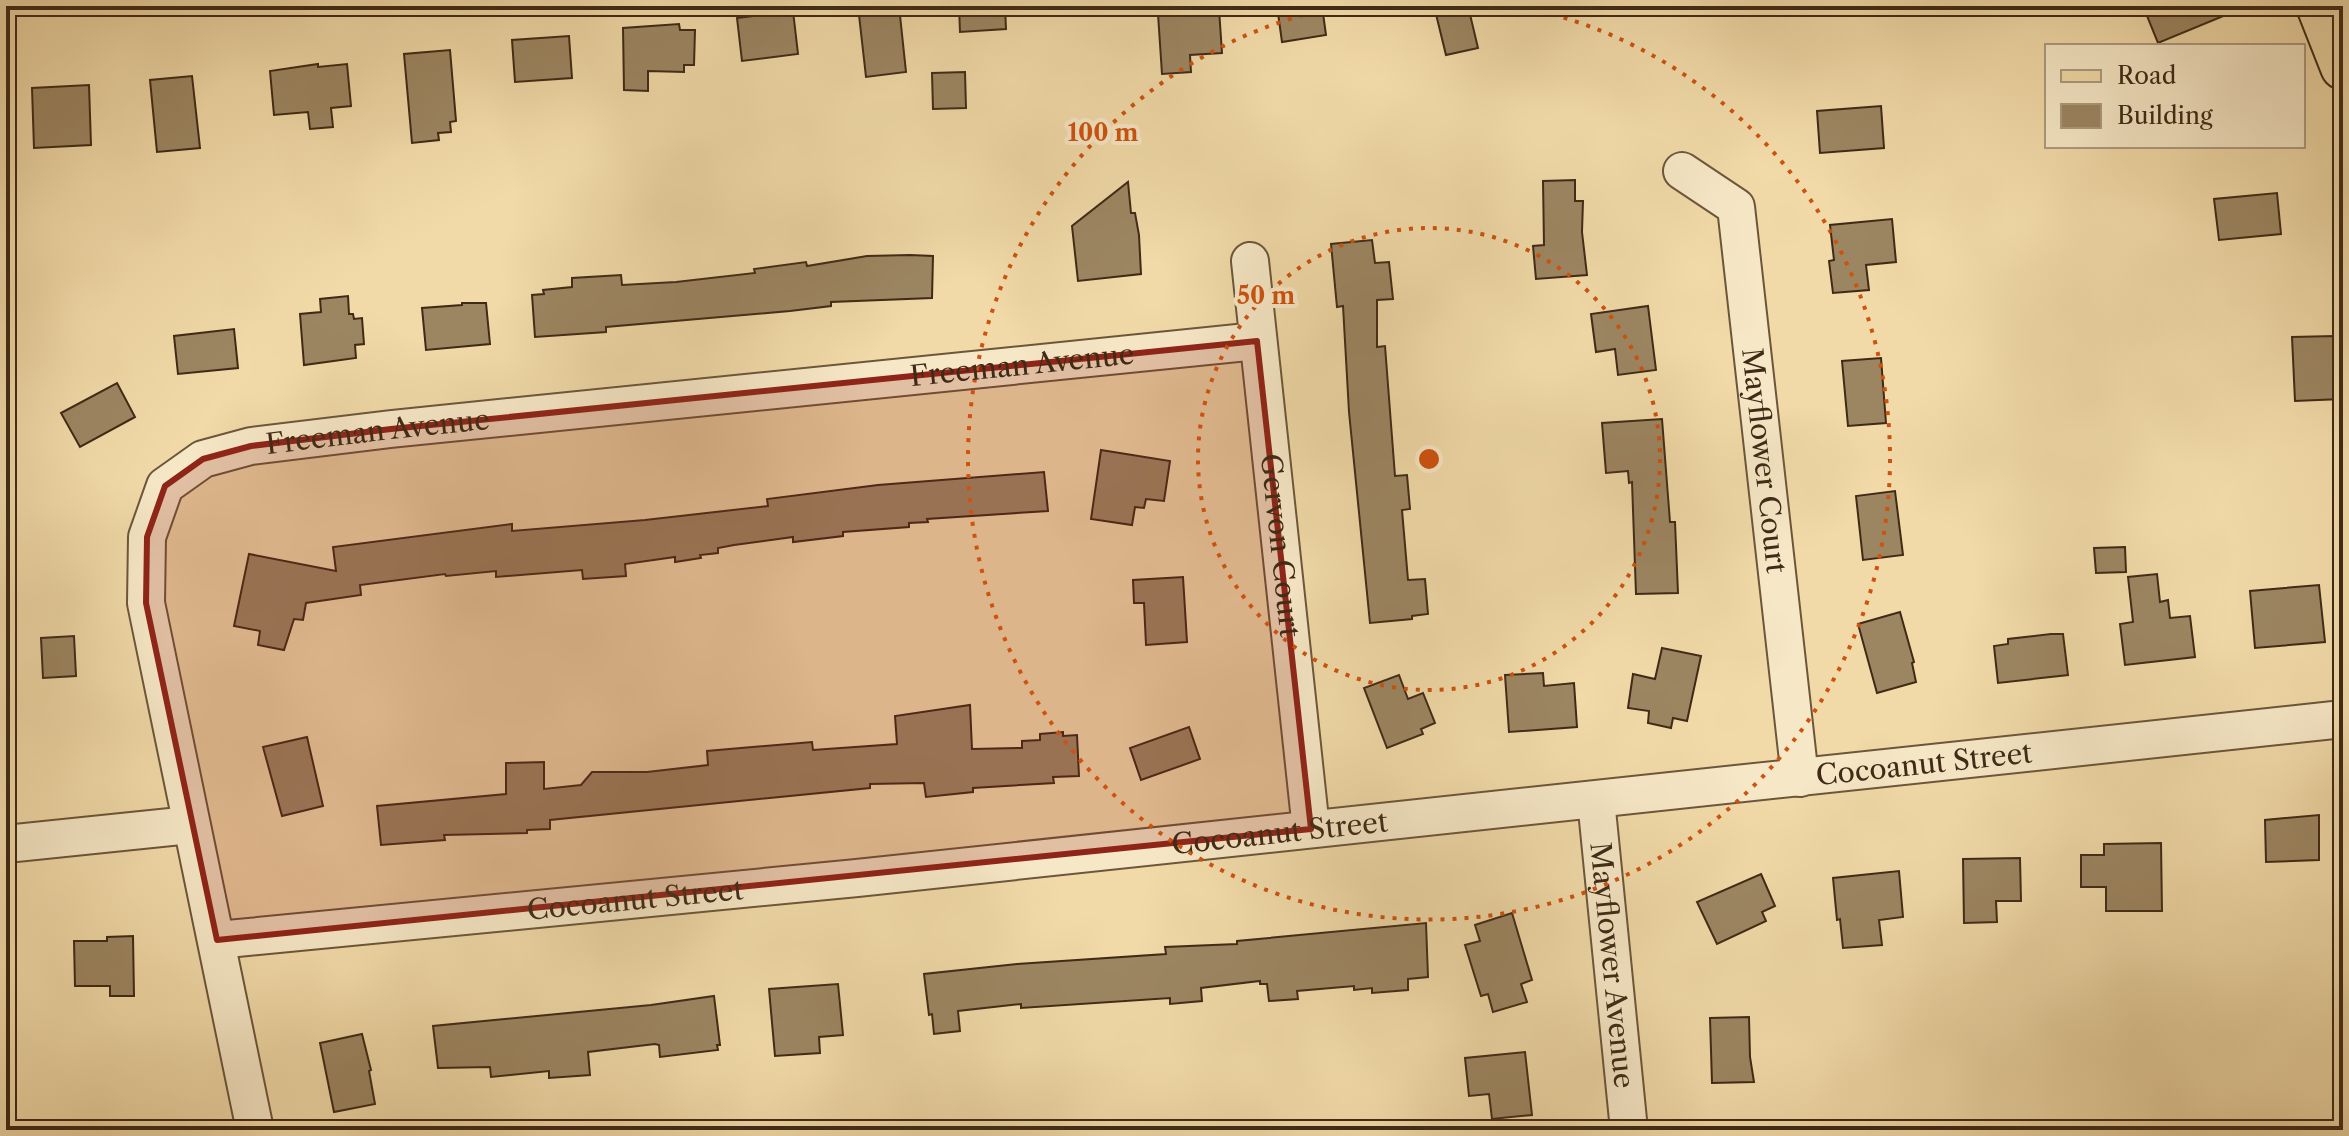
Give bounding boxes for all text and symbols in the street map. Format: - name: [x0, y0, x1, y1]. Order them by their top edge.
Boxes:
- legend: [2045, 44, 2305, 148]
- text: Road: [2117, 61, 2177, 90]
- text: Building: [2117, 101, 2213, 130]
- text: 100 m: [1067, 118, 1139, 147]
- text: 50 m: [1237, 281, 1295, 310]
- street label: Freeman Avenue: [908, 337, 1136, 393]
- street label: Mayflower Court: [1735, 346, 1794, 575]
- street label: Freeman Avenue: [264, 402, 491, 461]
- centre of rings: [1415, 445, 1443, 473]
- street label: Gervon Court: [1254, 452, 1307, 639]
- street label: Cocoanut Street: [1814, 735, 2034, 792]
- street label: Cocoanut Street: [1170, 804, 1389, 861]
- street label: Mayflower Avenue: [1583, 841, 1642, 1090]
- street label: Cocoanut Street: [525, 872, 745, 927]

